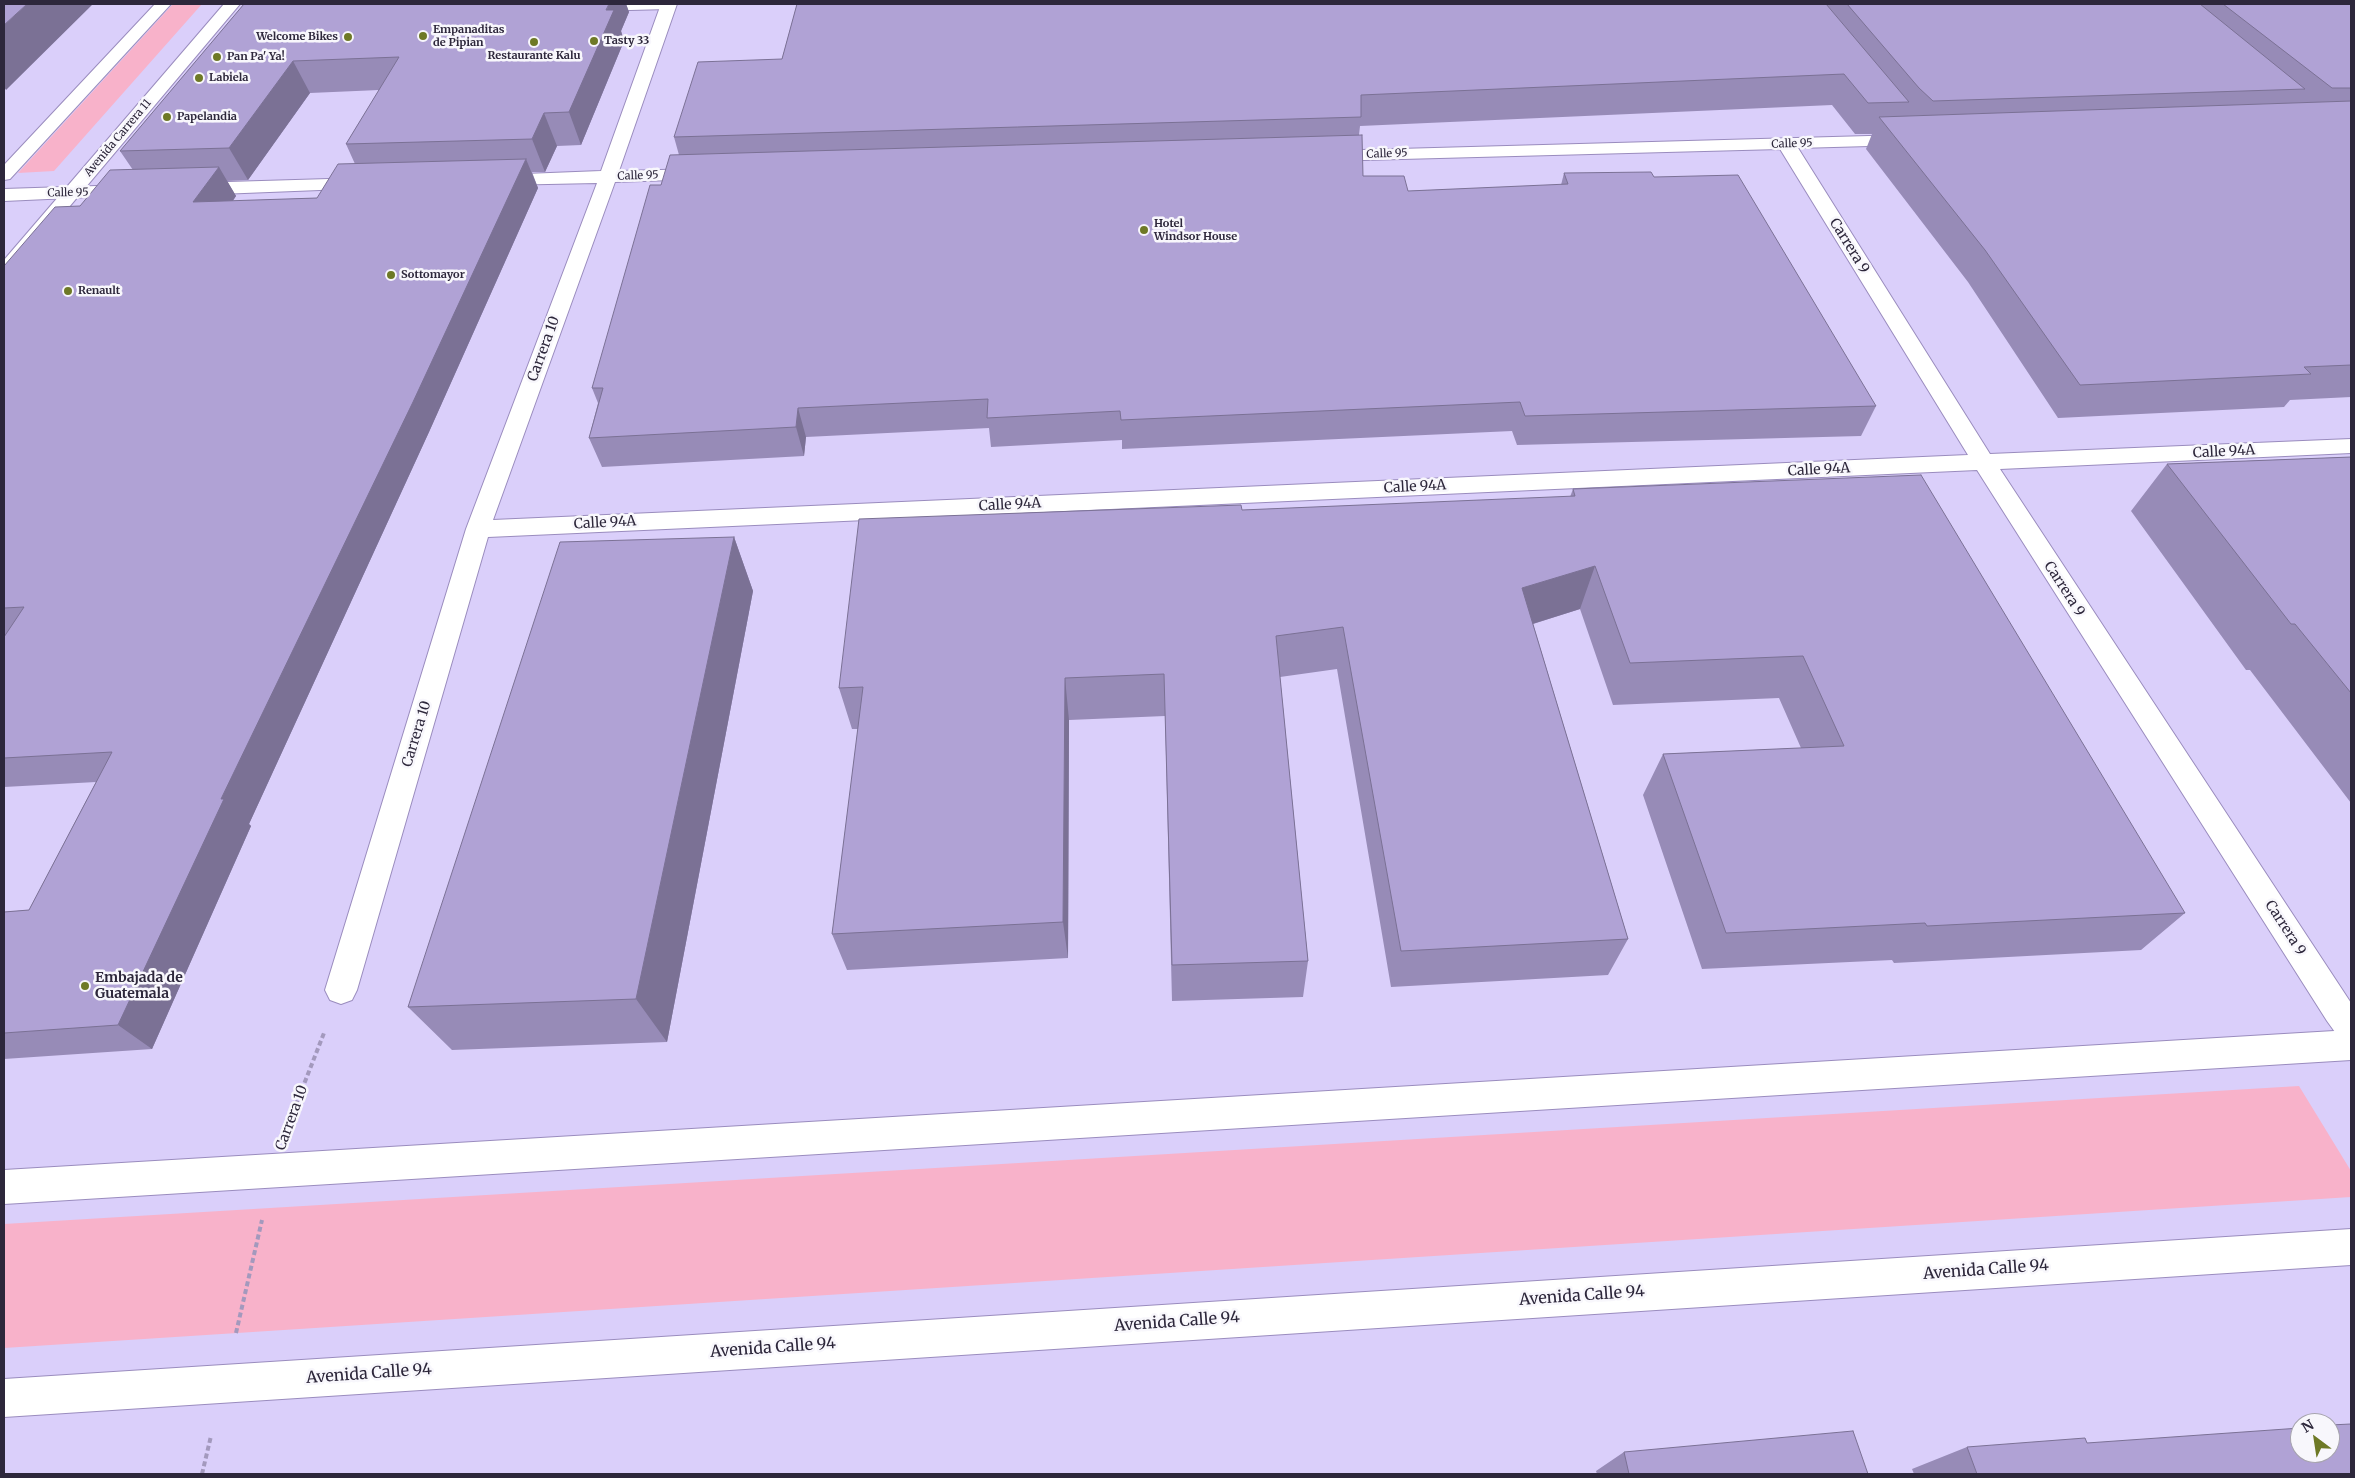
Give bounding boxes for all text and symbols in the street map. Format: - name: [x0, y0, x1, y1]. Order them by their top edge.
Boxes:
- place label: Empanaditas de Pipian: [433, 23, 504, 49]
- place label: Welcome Bikes: [256, 30, 338, 44]
- marker: Empanaditas de Pipian: [417, 30, 429, 42]
- marker: Welcome Bikes: [342, 31, 354, 43]
- place label: Tasty 33: [604, 34, 649, 48]
- marker: Tasty 33: [588, 35, 600, 47]
- marker: Restaurante Kalu: [528, 36, 540, 48]
- place label: Restaurante Kalu: [487, 49, 581, 63]
- place label: Pan Pa' Ya!: [227, 50, 285, 64]
- marker: Pan Pa' Ya!: [211, 51, 223, 63]
- place label: Labiela: [209, 71, 248, 85]
- marker: Labiela: [193, 72, 205, 84]
- street label: Avenida Carrera 11: [82, 97, 154, 179]
- place label: Papelandia: [177, 110, 237, 124]
- marker: Papelandia: [161, 111, 173, 123]
- street label: Calle 95: [1771, 137, 1813, 151]
- street label: Calle 95: [1366, 147, 1408, 161]
- street label: Calle 95: [617, 169, 659, 183]
- street label: Calle 95: [47, 186, 89, 200]
- street label: Carrera 9: [1825, 215, 1873, 277]
- place label: Hotel Windsor House: [1154, 217, 1237, 243]
- marker: Hotel Windsor House: [1138, 224, 1150, 236]
- place label: Sottomayor: [401, 268, 465, 282]
- marker: Sottomayor: [385, 269, 397, 281]
- place label: Renault: [78, 284, 120, 298]
- marker: Renault: [62, 285, 74, 297]
- street label: Carrera 10: [524, 314, 564, 384]
- street label: Calle 94A: [2192, 442, 2256, 462]
- street label: Calle 94A: [1787, 460, 1851, 480]
- street label: Calle 94A: [1383, 477, 1447, 497]
- street label: Calle 94A: [978, 495, 1042, 515]
- street label: Calle 94A: [573, 513, 637, 533]
- street label: Carrera 9: [2040, 559, 2088, 619]
- street label: Carrera 10: [399, 699, 435, 769]
- street label: Carrera 9: [2261, 898, 2309, 958]
- place label: Embajada de Guatemala: [95, 970, 183, 1002]
- marker: Embajada de Guatemala: [79, 980, 91, 992]
- street label: Carrera 10: [272, 1083, 312, 1153]
- street label: Avenida Calle 94: [1923, 1256, 2049, 1284]
- street label: Avenida Calle 94: [1519, 1282, 1645, 1310]
- street label: Avenida Calle 94: [1114, 1308, 1240, 1336]
- street label: Avenida Calle 94: [710, 1334, 836, 1362]
- street label: Avenida Calle 94: [306, 1360, 432, 1388]
- north arrow: [2290, 1413, 2340, 1463]
- text: N: [2298, 1415, 2317, 1437]

